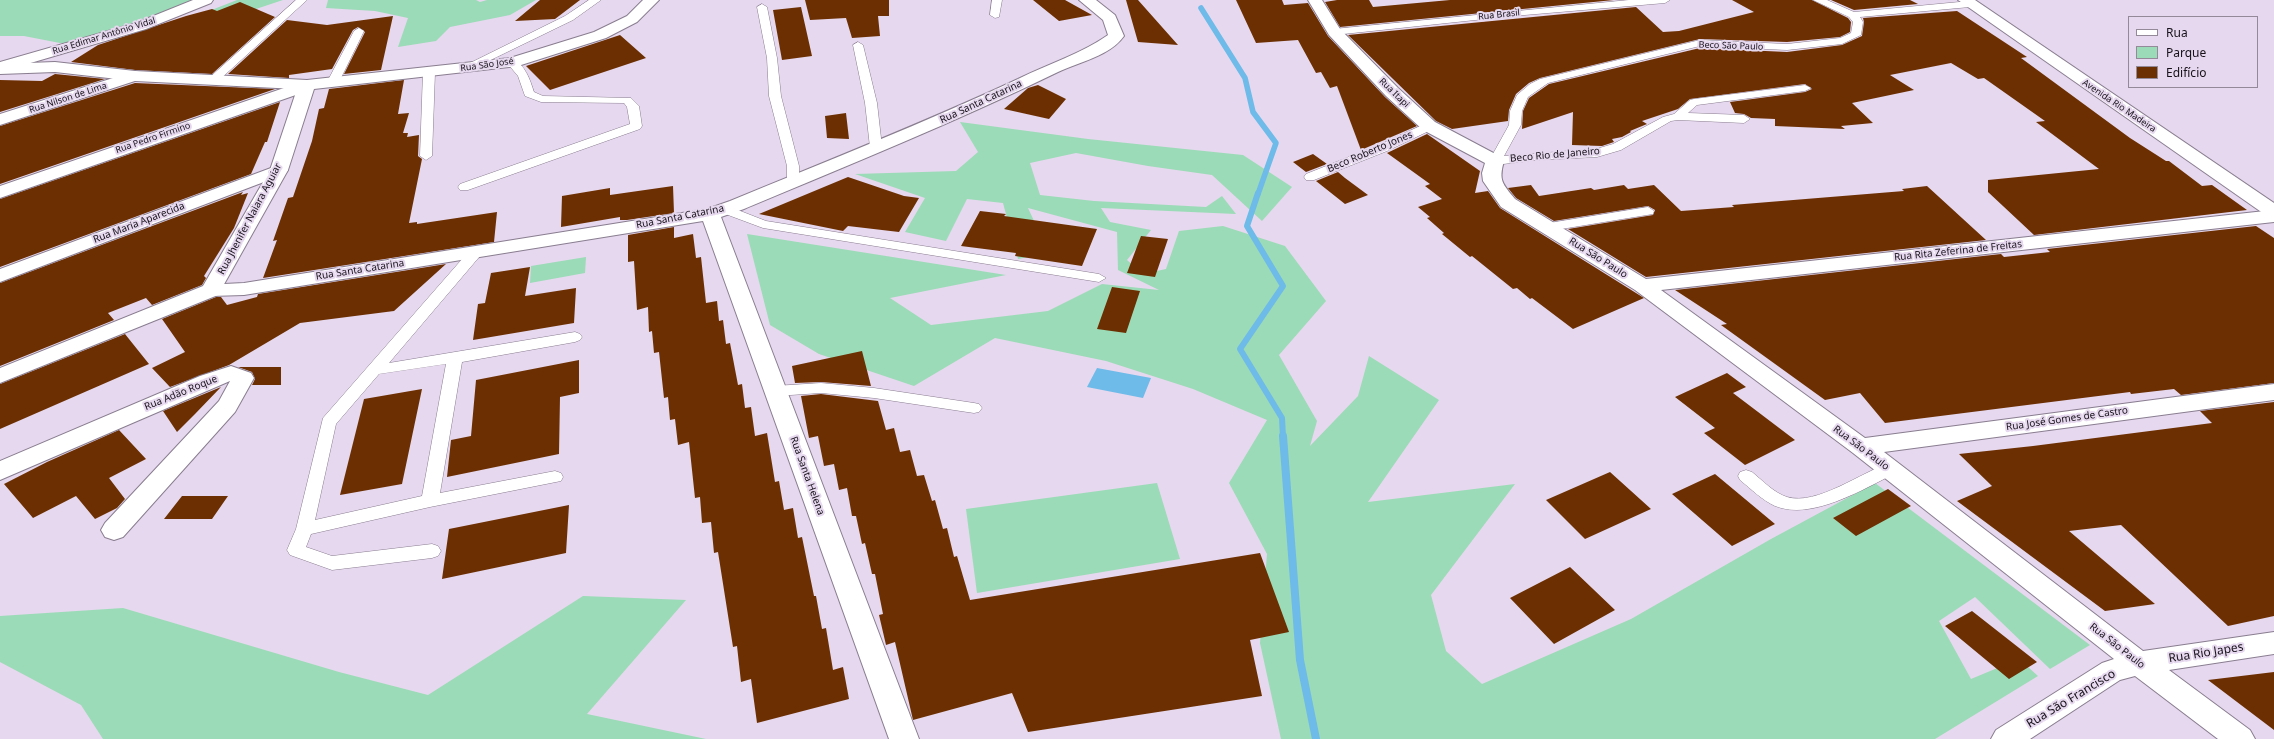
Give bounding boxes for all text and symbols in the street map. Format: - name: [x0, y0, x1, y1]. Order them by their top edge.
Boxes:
- street label: Rua Brasil: [1478, 7, 1520, 23]
- street label: Rua Edimar Antônio Vidal: [51, 15, 157, 57]
- legend: [2128, 16, 2258, 88]
- text: Rua: [2166, 24, 2188, 41]
- street label: Beco São Paulo: [1699, 39, 1763, 53]
- text: Parque: [2166, 44, 2206, 61]
- street label: Rua São José: [460, 56, 514, 74]
- text: Edifício: [2166, 64, 2207, 81]
- street label: Rua Itapi: [1377, 76, 1411, 110]
- street label: Avenida Rio Madeira: [2080, 77, 2158, 135]
- street label: Rua Santa Catarina: [938, 78, 1024, 126]
- street label: Rua Nilson de Lima: [28, 80, 108, 116]
- street label: Rua Pedro Firmino: [114, 120, 192, 156]
- street label: Beco Roberto Jones: [1326, 129, 1414, 175]
- street label: Beco Rio de Janeiro: [1510, 145, 1600, 165]
- street label: Rua Jhenifer Naiara Aguiar: [216, 161, 284, 277]
- street label: Rua Maria Aparecida: [92, 200, 186, 246]
- street label: Rua Santa Catarina: [635, 203, 725, 231]
- street label: Rua São Paulo: [1566, 235, 1630, 281]
- street label: Rua Rita Zeferina de Freitas: [1893, 238, 2023, 264]
- street label: Rua Santa Catarina: [315, 257, 405, 283]
- street label: Rua Adão Roque: [143, 373, 219, 413]
- street label: Rua José Gomes de Castro: [2005, 405, 2129, 433]
- street label: Rua São Paulo: [1831, 423, 1891, 473]
- street label: Rua Santa Helena: [787, 435, 827, 517]
- street label: Rua São Paulo: [2087, 621, 2147, 671]
- street label: Rua Rio Japes: [2168, 640, 2244, 666]
- street label: Rua São Francisco: [2024, 667, 2118, 731]

